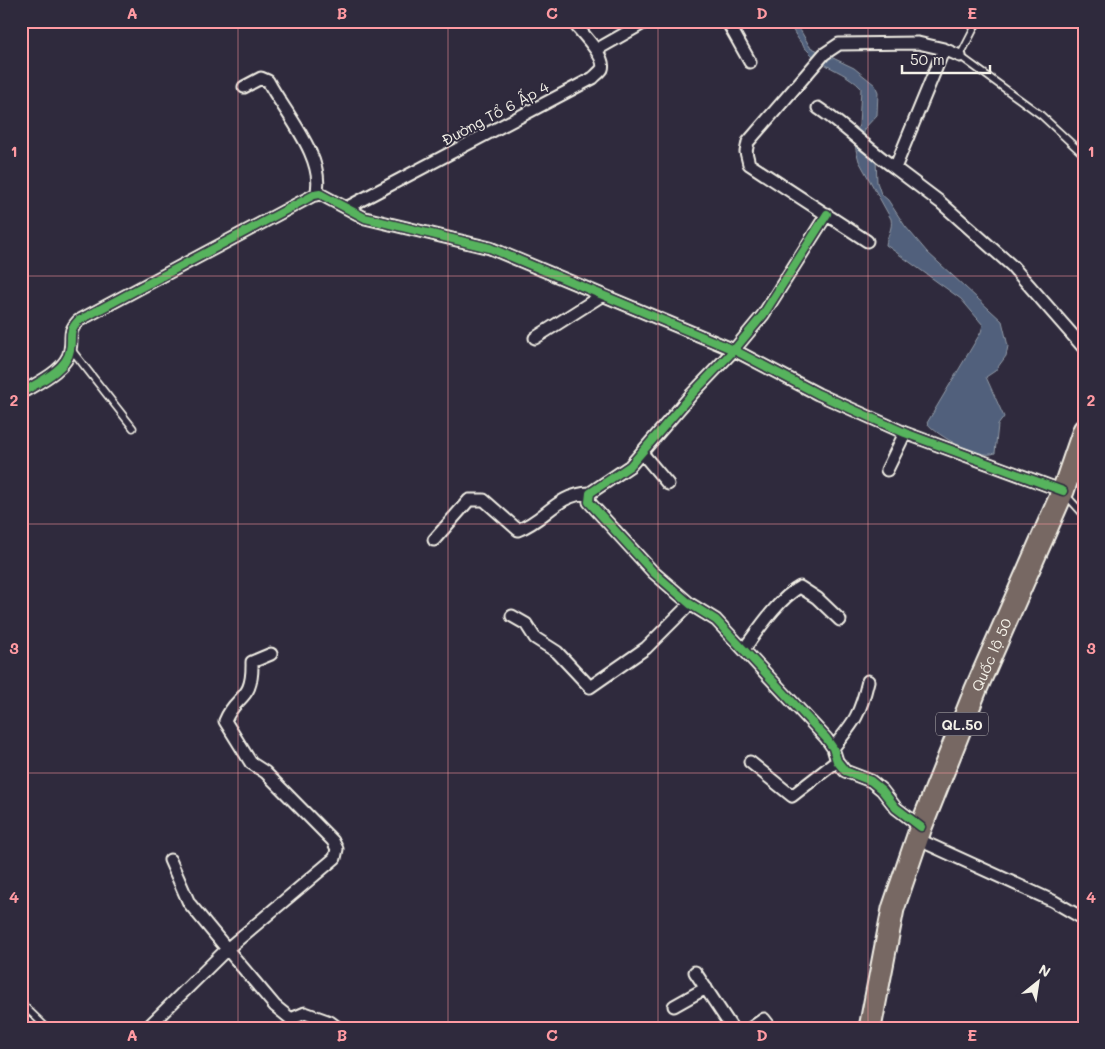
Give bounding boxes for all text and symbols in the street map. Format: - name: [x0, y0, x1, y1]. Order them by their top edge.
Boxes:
- text: A: [126, 2, 138, 23]
- text: B: [337, 2, 347, 23]
- text: C: [546, 2, 558, 23]
- text: D: [756, 2, 768, 23]
- text: E: [967, 2, 977, 23]
- scale bar: [902, 42, 990, 74]
- text: 50 m: [910, 49, 945, 69]
- street label: Đường Tổ 6 Ấp 4: [437, 75, 552, 150]
- text: 1: [10, 140, 18, 161]
- text: 1: [1087, 140, 1095, 161]
- text: 2: [10, 389, 19, 410]
- text: 2: [1087, 389, 1096, 410]
- street label: Quốc lộ 50: [966, 615, 1016, 694]
- text: 3: [9, 637, 19, 658]
- text: 3: [1086, 637, 1096, 658]
- road number: QL.50: [936, 712, 988, 736]
- text: 4: [9, 886, 19, 907]
- text: 4: [1086, 886, 1096, 907]
- north arrow: [1012, 956, 1062, 1006]
- text: N: [1035, 959, 1054, 981]
- text: A: [126, 1024, 138, 1045]
- text: B: [337, 1024, 347, 1045]
- text: C: [546, 1024, 558, 1045]
- text: D: [756, 1024, 768, 1045]
- text: E: [967, 1024, 977, 1045]

